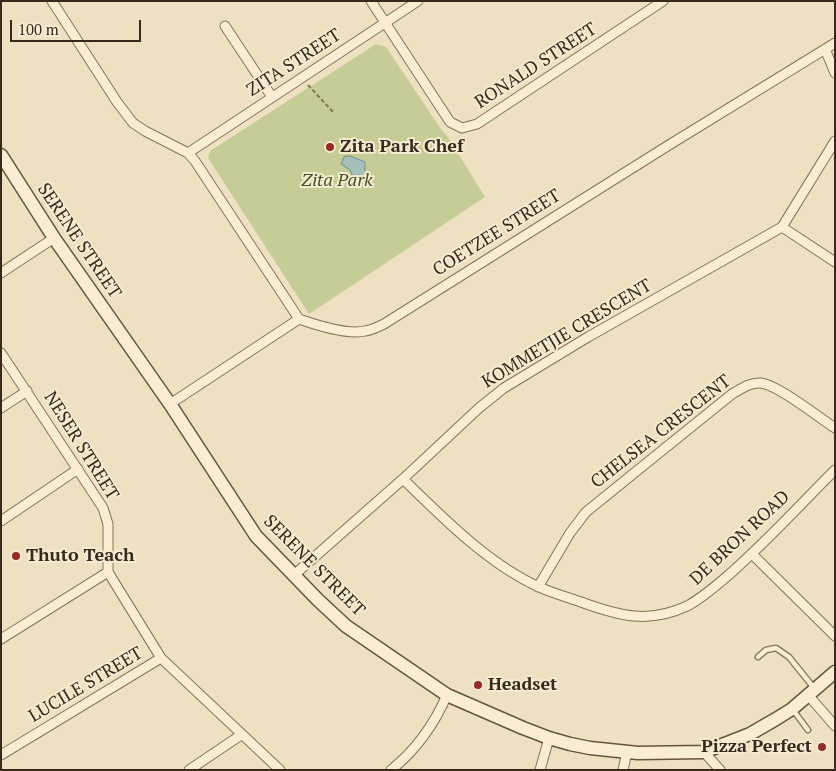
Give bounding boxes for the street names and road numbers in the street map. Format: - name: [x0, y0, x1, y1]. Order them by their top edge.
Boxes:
- street label: RONALD STREET: [471, 19, 601, 113]
- street label: ZITA STREET: [243, 25, 345, 101]
- street label: SERENE STREET: [32, 179, 126, 303]
- street label: COETZEE STREET: [429, 185, 565, 281]
- street label: KOMMETJIE CRESCENT: [478, 275, 656, 393]
- street label: CHELSEA CRESCENT: [587, 371, 735, 493]
- street label: NESER STREET: [39, 388, 123, 504]
- street label: DE BRON ROAD: [686, 486, 794, 590]
- street label: SERENE STREET: [259, 511, 369, 621]
- street label: LUCILE STREET: [25, 643, 147, 727]

